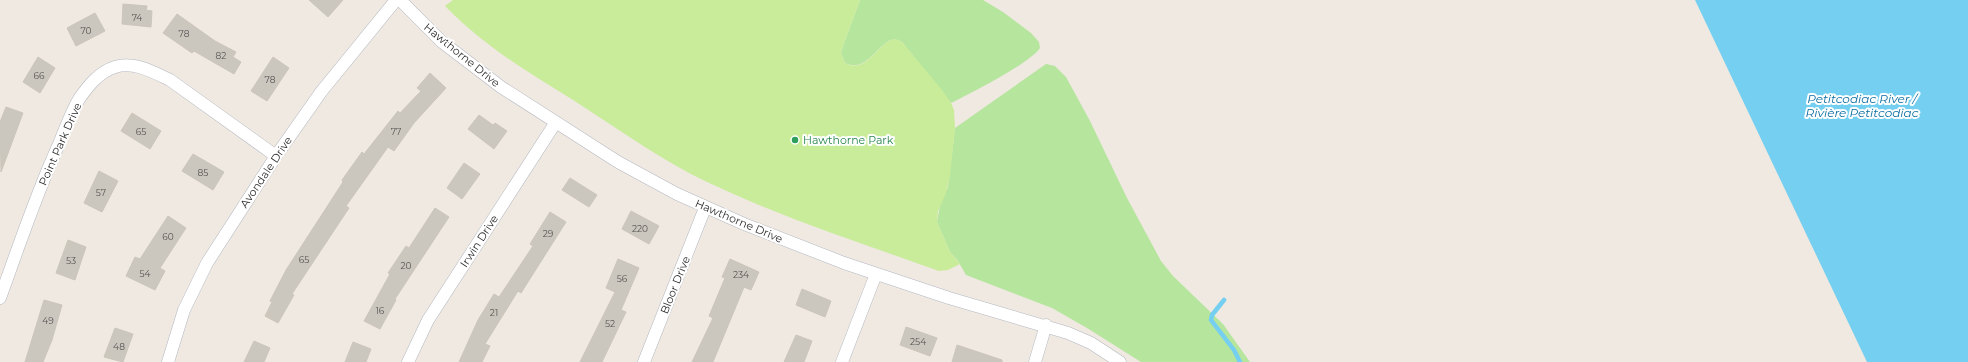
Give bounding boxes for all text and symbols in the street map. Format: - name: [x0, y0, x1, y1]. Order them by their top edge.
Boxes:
- house number: 74: [132, 12, 142, 23]
- street label: Hawthorne Drive: [421, 20, 503, 90]
- house number: 70: [80, 25, 92, 36]
- house number: 78: [179, 28, 190, 39]
- house number: 82: [216, 50, 226, 61]
- house number: 66: [34, 70, 45, 81]
- house number: 78: [265, 74, 276, 85]
- water label: Petitcodiac River / Rivière Petitcodiac: [1806, 91, 1919, 120]
- street label: Point Park Drive: [35, 100, 85, 188]
- house number: 65: [136, 126, 146, 137]
- house number: 77: [391, 126, 401, 137]
- street label: Avondale Drive: [237, 133, 295, 210]
- place label: Hawthorne Park: [803, 133, 894, 147]
- marker: Hawthorne Park: [790, 135, 800, 145]
- house number: 85: [198, 167, 208, 178]
- house number: 57: [96, 187, 106, 198]
- street label: Hawthorne Drive: [693, 196, 785, 246]
- street label: Irwin Drive: [457, 212, 501, 270]
- house number: 220: [632, 223, 648, 234]
- house number: 29: [543, 228, 554, 239]
- house number: 60: [162, 231, 174, 242]
- house number: 65: [299, 254, 309, 265]
- street label: Bloor Drive: [657, 254, 693, 316]
- house number: 53: [66, 255, 76, 266]
- house number: 20: [400, 260, 412, 271]
- house number: 54: [139, 268, 151, 279]
- house number: 234: [733, 269, 749, 280]
- house number: 56: [617, 273, 628, 284]
- house number: 16: [376, 305, 385, 316]
- house number: 21: [490, 307, 498, 318]
- house number: 49: [42, 315, 54, 326]
- house number: 52: [605, 318, 615, 329]
- house number: 254: [910, 336, 926, 347]
- house number: 48: [113, 341, 125, 352]

